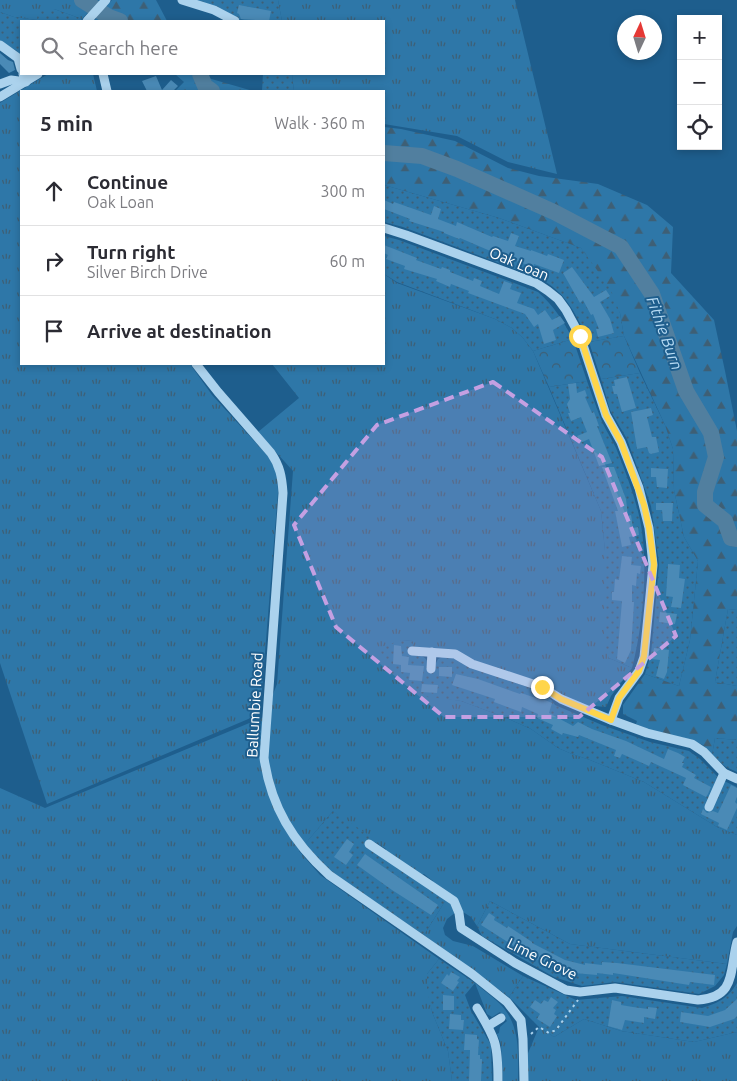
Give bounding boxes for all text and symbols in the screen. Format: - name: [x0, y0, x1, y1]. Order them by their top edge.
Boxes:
- north arrow: [617, 15, 662, 60]
- map controls: [677, 15, 722, 150]
- button: +: [677, 15, 722, 60]
- search box: [20, 20, 385, 75]
- icon: search: [38, 34, 66, 62]
- text: Search here: [78, 37, 178, 59]
- button: −: [677, 60, 722, 105]
- button: locate: [677, 105, 722, 150]
- text: 5 min: [40, 111, 93, 135]
- text: Walk · 360 m: [274, 114, 365, 132]
- text: Continue: [87, 171, 168, 193]
- icon: ahead: [40, 177, 68, 205]
- text: 300 m: [320, 182, 365, 200]
- text: Oak Loan: [87, 193, 154, 211]
- text: Turn right: [87, 241, 175, 263]
- street label: Oak Loan: [487, 243, 552, 284]
- icon: right: [40, 247, 68, 275]
- text: 60 m: [329, 252, 365, 270]
- text: Silver Birch Drive: [87, 263, 208, 281]
- water label: Fithie Burn: [643, 294, 687, 372]
- icon: arrive: [40, 317, 68, 345]
- text: Arrive at destination: [87, 320, 272, 342]
- route start: [569, 325, 592, 348]
- street label: Ballumbie Road: [243, 652, 266, 758]
- route end: [531, 676, 554, 699]
- street label: Lime Grove: [504, 934, 580, 983]

